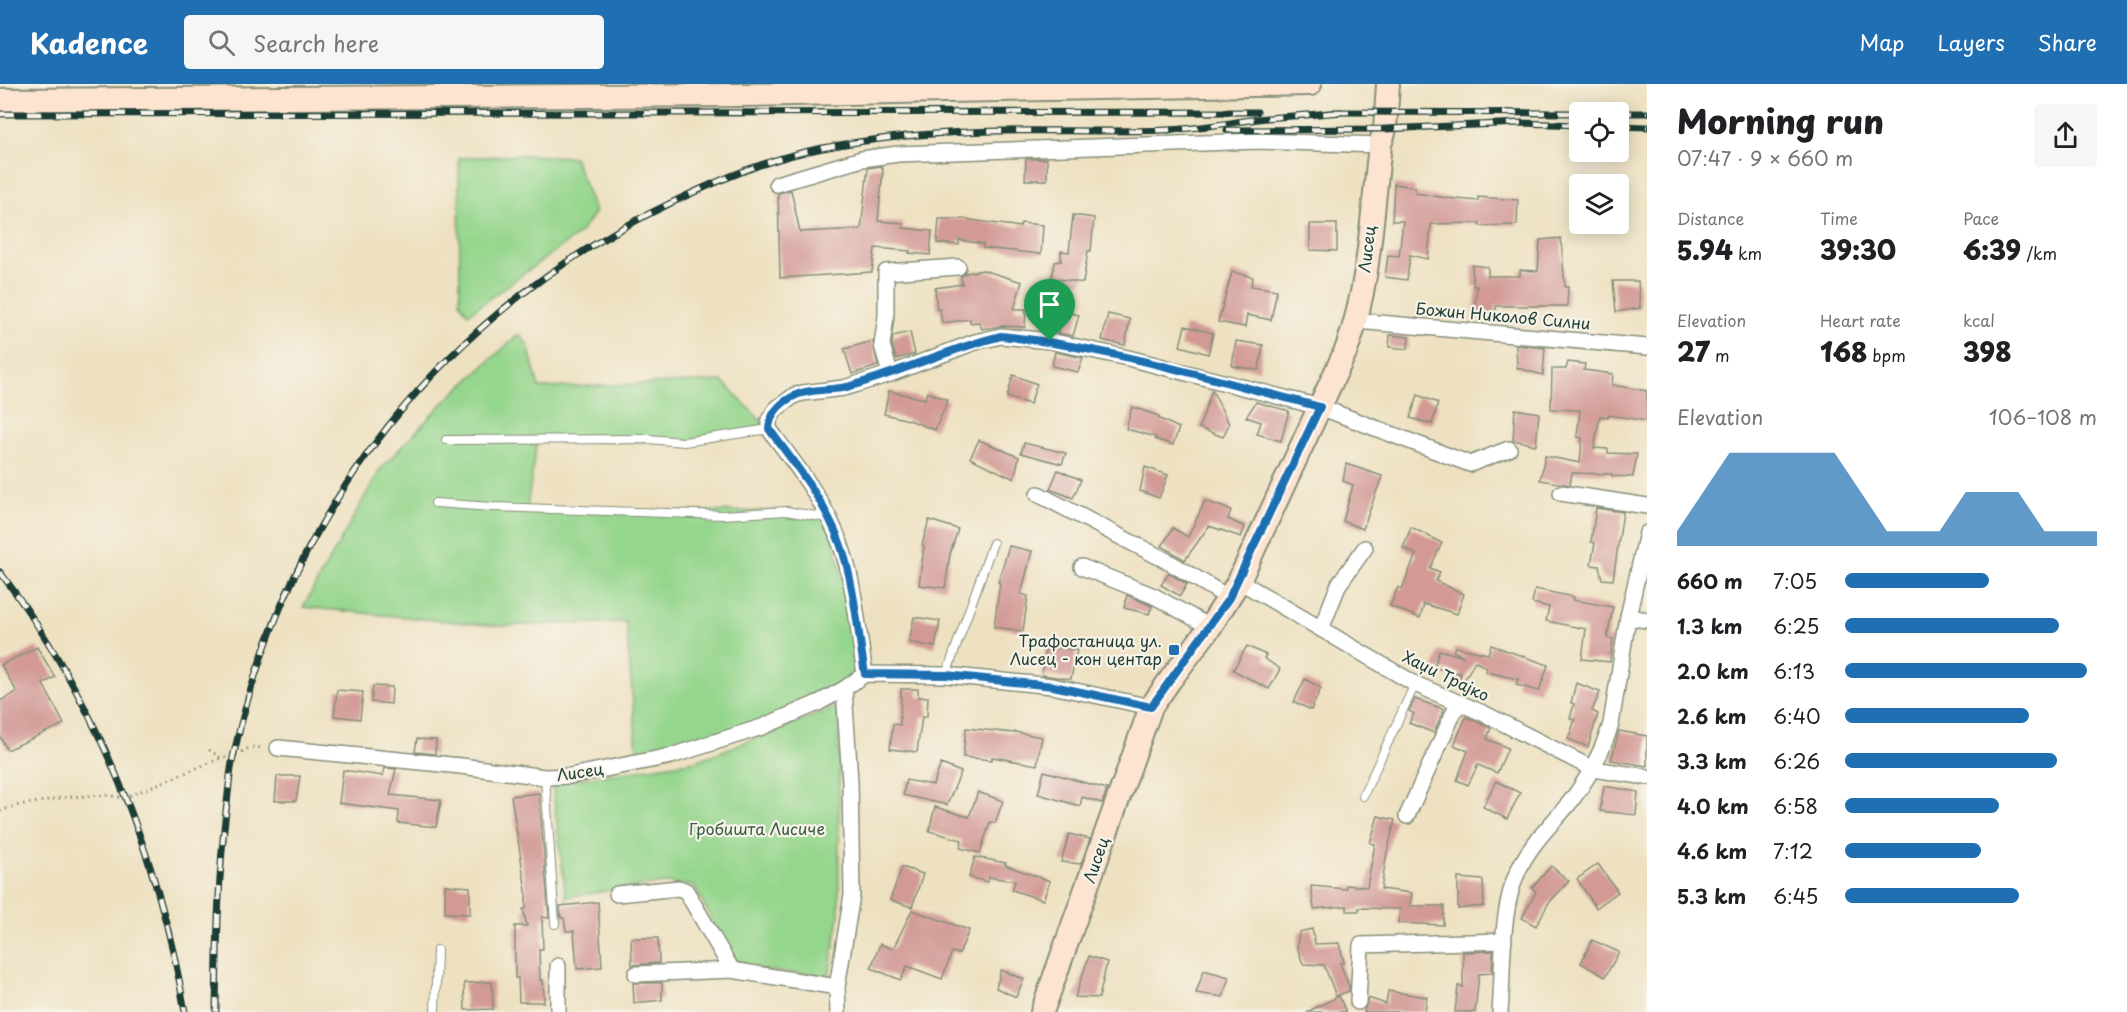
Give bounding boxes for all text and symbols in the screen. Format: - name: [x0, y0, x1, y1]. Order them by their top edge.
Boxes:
- search box: [184, 15, 604, 69]
- text: Kadence: [30, 21, 148, 64]
- icon: search: [205, 26, 238, 59]
- text: Search here: [253, 26, 379, 59]
- text: Map: [1860, 26, 1904, 58]
- text: Layers: [1937, 26, 2005, 58]
- text: Share: [2038, 26, 2097, 58]
- text: Morning run: [1677, 95, 1884, 145]
- map controls: [1569, 102, 1629, 234]
- button: locate: [1569, 102, 1629, 162]
- button: share: [2034, 104, 2097, 167]
- text: 07:47 · 9 × 660 m: [1677, 143, 1853, 173]
- button: layers: [1569, 174, 1629, 234]
- text: Distance: [1677, 206, 1744, 230]
- text: Time: [1820, 206, 1858, 230]
- text: Pace: [1963, 206, 1999, 230]
- street label: Лисец: [1351, 224, 1381, 274]
- text: 5.94: [1677, 230, 1733, 269]
- text: 39:30: [1820, 230, 1896, 269]
- text: 6:39: [1963, 230, 2021, 269]
- text: km: [1733, 241, 1762, 265]
- text: /km: [2021, 241, 2057, 265]
- pin: [1024, 279, 1075, 341]
- icon: arrive: [1033, 288, 1066, 321]
- street label: Божин Николов Силни: [1415, 295, 1592, 335]
- text: Elevation: [1677, 308, 1746, 332]
- text: Heart rate: [1820, 308, 1901, 332]
- text: kcal: [1963, 308, 1995, 332]
- text: 27: [1677, 332, 1710, 371]
- text: 168: [1820, 332, 1867, 371]
- text: 398: [1963, 332, 2011, 371]
- text: m: [1710, 343, 1730, 367]
- text: bpm: [1867, 343, 1906, 367]
- text: Elevation: [1677, 402, 1763, 432]
- text: 106–108 m: [1989, 402, 2097, 432]
- text: 660 m: [1677, 566, 1743, 596]
- text: 7:05: [1773, 566, 1817, 596]
- text: 1.3 km: [1677, 611, 1743, 641]
- text: 6:25: [1773, 611, 1819, 641]
- place label: Трафостаница ул. Лисец - кон центар: [1010, 628, 1162, 670]
- marker: Трафостаница ул. Лисец - кон центар: [1167, 643, 1181, 657]
- street label: Хаџи Трајко: [1399, 644, 1494, 706]
- text: 2.0 km: [1677, 656, 1749, 686]
- text: 6:13: [1773, 656, 1815, 686]
- text: 2.6 km: [1677, 701, 1746, 731]
- text: 6:40: [1773, 701, 1821, 731]
- text: 3.3 km: [1677, 746, 1747, 776]
- text: 6:26: [1773, 746, 1820, 776]
- street label: Лисец: [555, 756, 605, 786]
- text: 4.0 km: [1677, 791, 1749, 821]
- text: 6:58: [1773, 791, 1818, 821]
- park label: Гробишта Лисиче: [689, 816, 825, 840]
- street label: Лисец: [1076, 833, 1114, 886]
- text: 4.6 km: [1677, 836, 1747, 866]
- text: 7:12: [1773, 836, 1813, 866]
- text: 5.3 km: [1677, 881, 1746, 911]
- text: 6:45: [1773, 881, 1818, 911]

